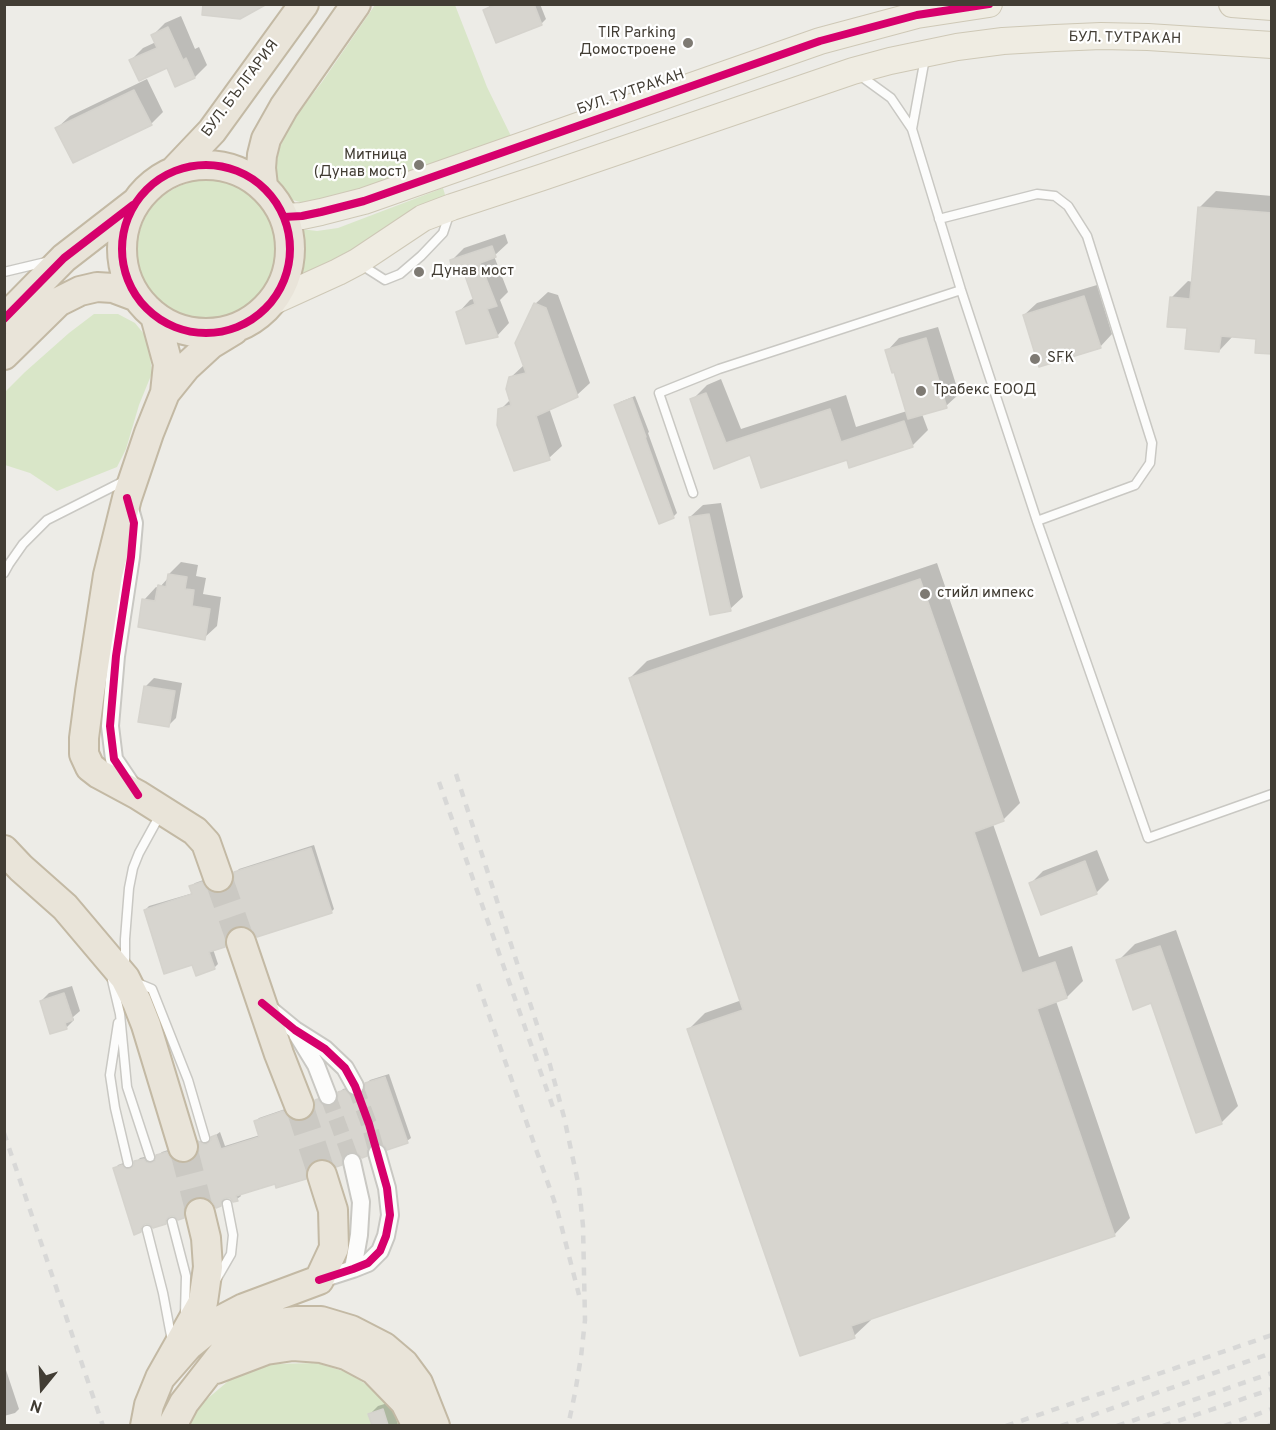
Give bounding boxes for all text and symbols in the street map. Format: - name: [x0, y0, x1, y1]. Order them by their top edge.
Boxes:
- place label: TIR Parking Домостроене: [579, 25, 676, 60]
- street label: БУЛ. ТУТРАКАН: [1069, 29, 1181, 49]
- marker: TIR Parking Домостроене: [681, 36, 695, 50]
- street label: БУЛ. БЪЛГАРИЯ: [199, 37, 283, 141]
- street label: БУЛ. ТУТРАКАН: [575, 66, 687, 120]
- place label: Митница (Дунав мост): [314, 147, 407, 182]
- marker: Митница (Дунав мост): [412, 158, 426, 172]
- place label: Дунав мост: [431, 263, 514, 281]
- marker: Дунав мост: [412, 265, 426, 279]
- place label: SFK: [1047, 350, 1074, 368]
- marker: SFK: [1028, 352, 1042, 366]
- place label: Трабекс ЕООД: [933, 382, 1037, 400]
- marker: Трабекс ЕООД: [914, 384, 928, 398]
- place label: стийл импекс: [937, 585, 1034, 603]
- marker: стийл импекс: [918, 587, 932, 601]
- north arrow: [12, 1358, 72, 1418]
- text: N: [28, 1394, 45, 1416]

